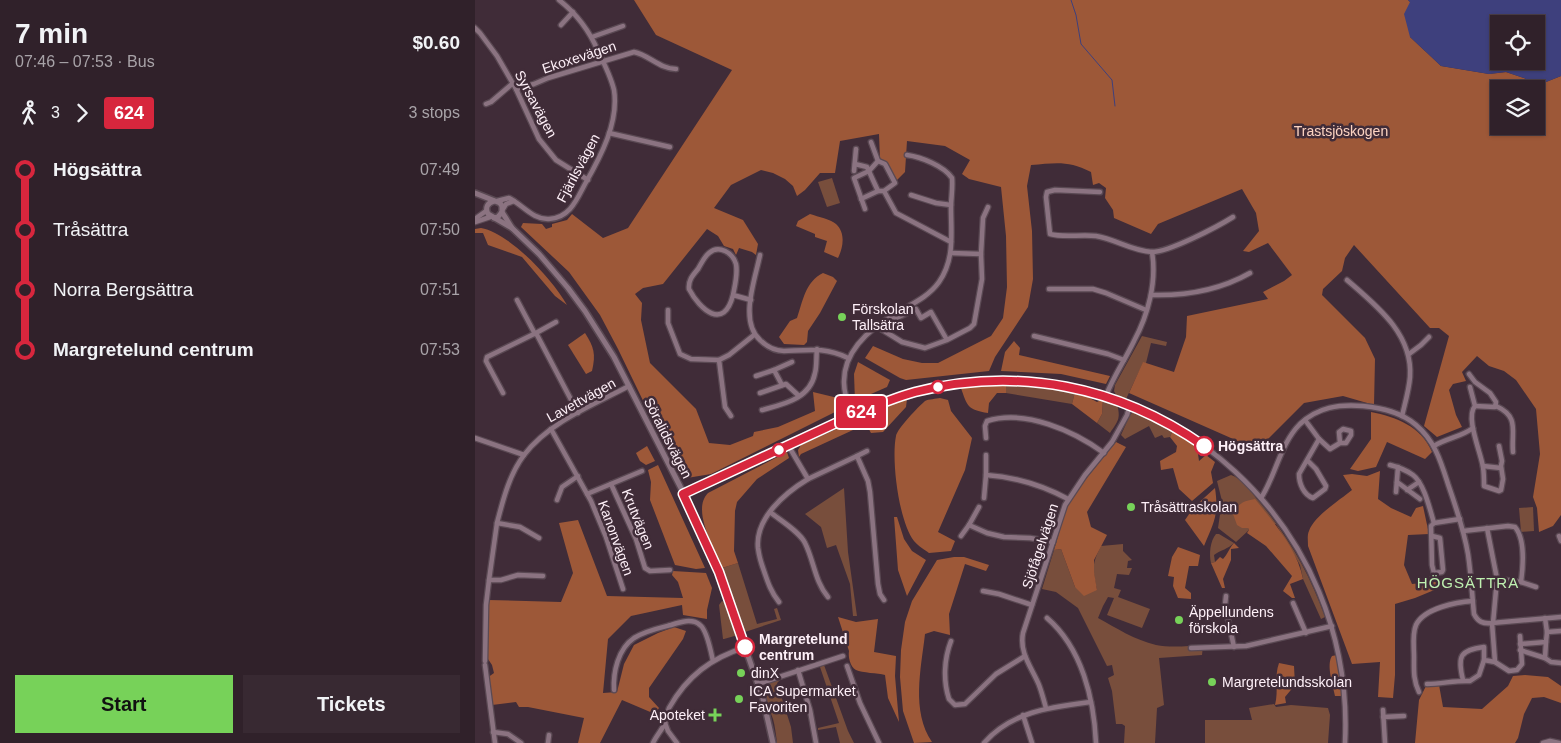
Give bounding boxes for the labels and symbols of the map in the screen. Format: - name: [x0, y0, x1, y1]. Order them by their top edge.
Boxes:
- street label: Ekoxevägen: [540, 37, 618, 77]
- street label: Syrsavägen: [512, 68, 560, 140]
- park label: Trastsjöskogen: [1294, 123, 1388, 139]
- street label: Fjärilsvägen: [553, 131, 603, 205]
- place label: Förskolan Tallsätra: [852, 301, 913, 333]
- marker: Förskolan Tallsätra: [836, 311, 848, 323]
- street label: Lavettvägen: [544, 375, 618, 425]
- unlabelled marker: [931, 380, 945, 394]
- street label: Söralidsvägen: [641, 395, 695, 481]
- line badge: 624: [832, 396, 890, 428]
- marker: Högsättra: [1194, 436, 1214, 456]
- place label: Högsättra: [1218, 438, 1284, 454]
- unlabelled marker: [772, 443, 786, 457]
- street label: Krutvägen: [619, 486, 657, 552]
- street label: Kanonvägen: [595, 498, 637, 578]
- place label: Tråsättraskolan: [1141, 499, 1237, 515]
- street label: Sjöfågelvägen: [1019, 501, 1061, 591]
- marker: Tråsättraskolan: [1125, 501, 1137, 513]
- district label: HÖGSÄTTRA: [1417, 574, 1519, 591]
- place label: Äppellundens förskola: [1189, 604, 1274, 636]
- marker: Äppellundens förskola: [1173, 614, 1185, 626]
- place label: Margretelund centrum: [759, 631, 848, 663]
- marker: Margretelund centrum: [735, 637, 755, 657]
- place label: dinX: [751, 665, 780, 681]
- marker: dinX: [735, 667, 747, 679]
- place label: Margretelundsskolan: [1222, 674, 1352, 690]
- marker: Margretelundsskolan: [1206, 676, 1218, 688]
- place label: ICA Supermarket Favoriten: [749, 683, 856, 715]
- marker: ICA Supermarket Favoriten: [733, 693, 745, 705]
- place label: Apoteket: [650, 707, 705, 723]
- marker: Apoteket: [709, 709, 721, 721]

